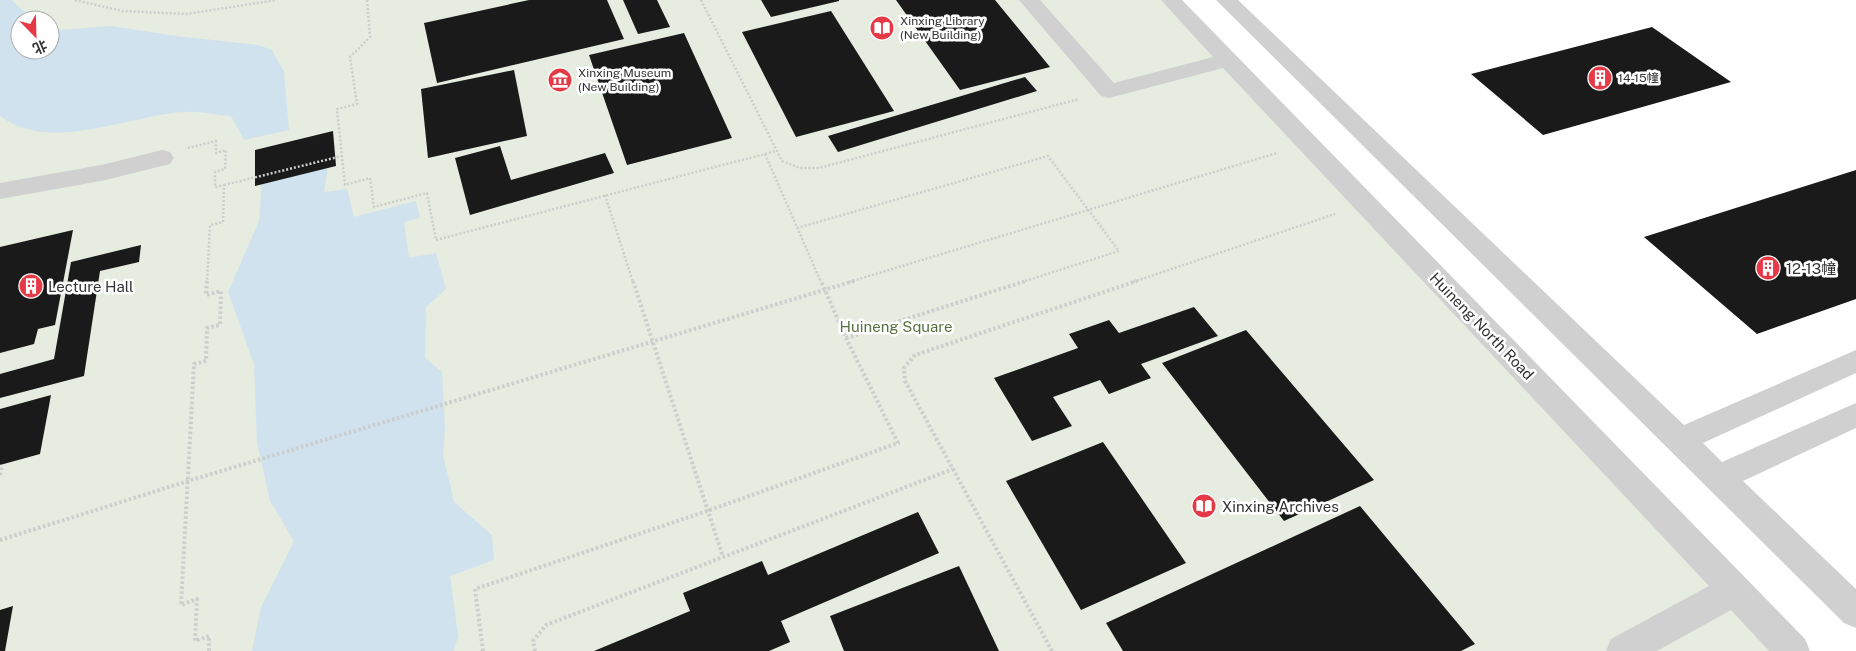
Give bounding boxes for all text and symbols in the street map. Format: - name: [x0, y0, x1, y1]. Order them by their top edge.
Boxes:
- north arrow: [10, 10, 60, 60]
- place label: Xinxing Library (New Building): [900, 14, 985, 42]
- library icon: Xinxing Library (New Building): [869, 15, 895, 41]
- text: 北: [31, 37, 50, 57]
- building icon: 14-15幢: [1587, 65, 1613, 91]
- place label: Xinxing Museum (New Building): [578, 66, 671, 94]
- museum icon: Xinxing Museum (New Building): [547, 67, 573, 93]
- place label: 14-15幢: [1618, 71, 1659, 85]
- building icon: 12-13幢: [1755, 255, 1781, 281]
- place label: 12-13幢: [1786, 260, 1836, 277]
- street label: Huineng North Road: [1427, 269, 1537, 383]
- building icon: Lecture Hall: [18, 273, 44, 299]
- place label: Lecture Hall: [48, 278, 134, 295]
- park label: Huineng Square: [839, 318, 953, 335]
- library icon: Xinxing Archives: [1191, 493, 1217, 519]
- place label: Xinxing Archives: [1222, 498, 1339, 515]

